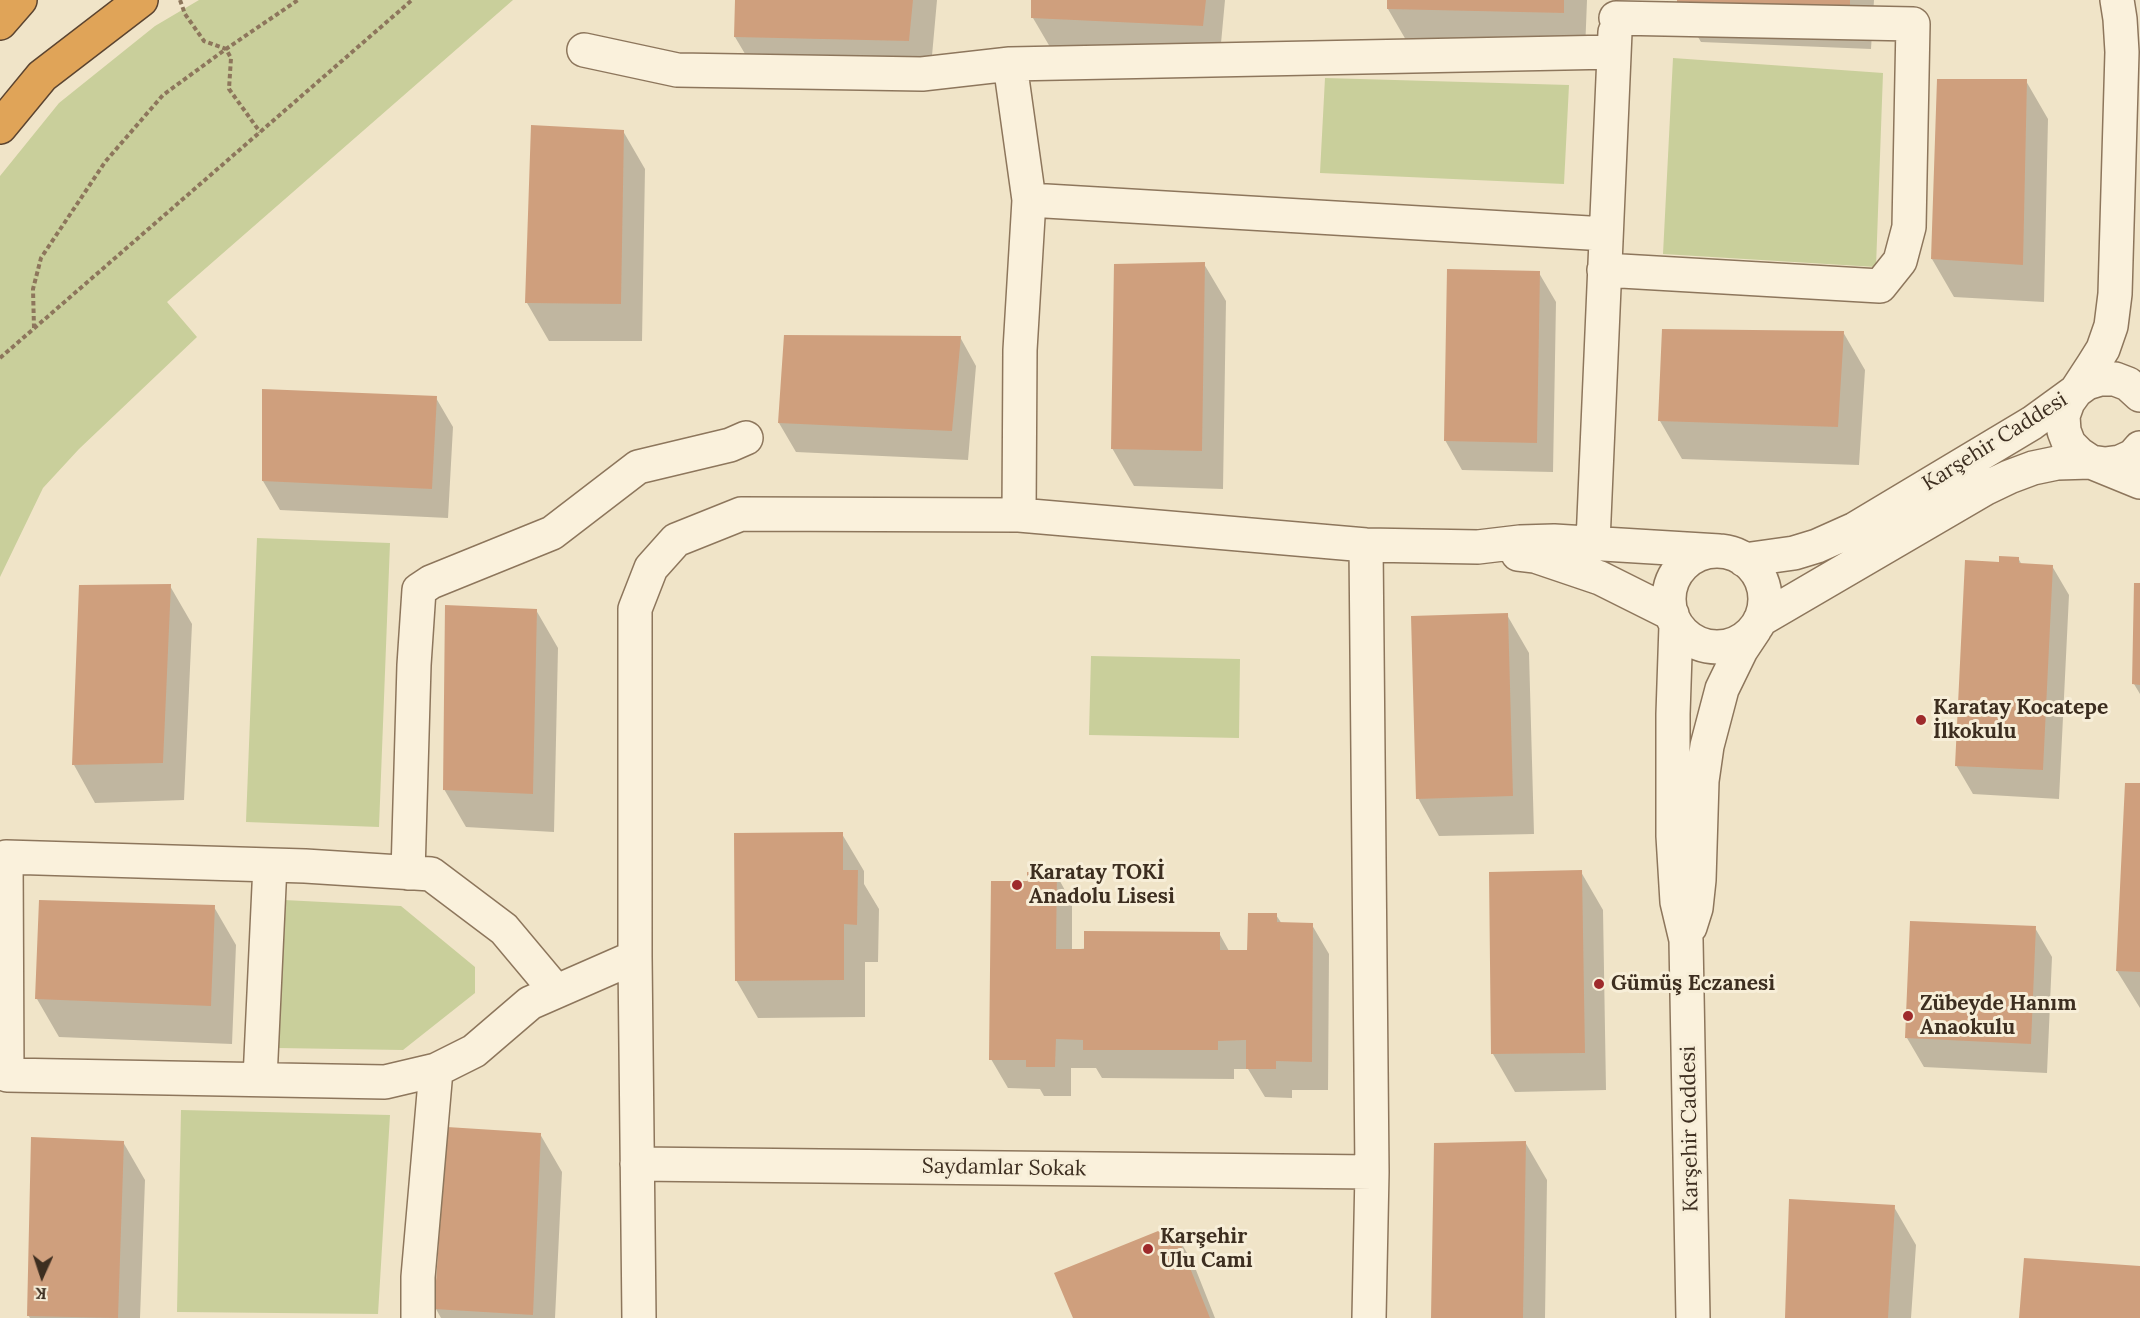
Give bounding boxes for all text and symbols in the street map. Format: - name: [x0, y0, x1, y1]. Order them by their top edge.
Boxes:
- street label: Karşehir Caddesi: [1918, 387, 2072, 497]
- place label: Karatay Kocatepe İlkokulu: [1933, 695, 2108, 745]
- marker: Karatay Kocatepe İlkokulu: [1914, 713, 1928, 727]
- place label: Karatay TOKİ Anadolu Lisesi: [1029, 860, 1175, 910]
- marker: Karatay TOKİ Anadolu Lisesi: [1010, 878, 1024, 892]
- place label: Gümüş Eczanesi: [1611, 971, 1775, 997]
- marker: Gümüş Eczanesi: [1592, 977, 1606, 991]
- place label: Zübeyde Hanım Anaokulu: [1920, 991, 2077, 1041]
- marker: Zübeyde Hanım Anaokulu: [1901, 1009, 1915, 1023]
- street label: Karşehir Caddesi: [1676, 1046, 1704, 1212]
- street label: Saydamlar Sokak: [922, 1154, 1086, 1182]
- place label: Karşehir Ulu Cami: [1160, 1224, 1253, 1274]
- marker: Karşehir Ulu Cami: [1141, 1242, 1155, 1256]
- north arrow: [12, 1246, 72, 1306]
- text: K: [35, 1284, 47, 1304]

